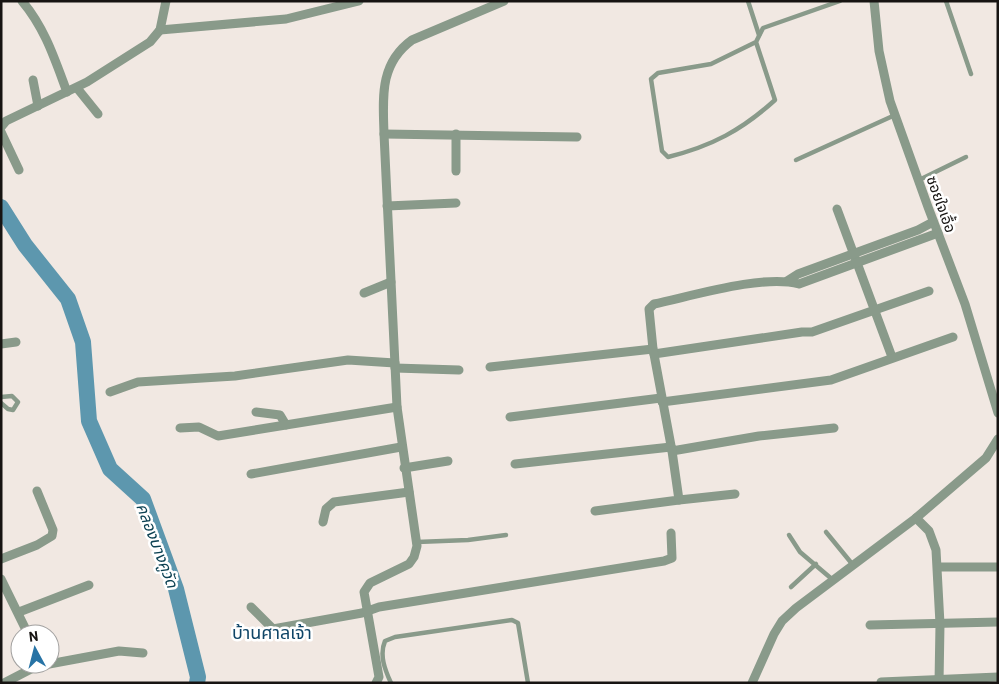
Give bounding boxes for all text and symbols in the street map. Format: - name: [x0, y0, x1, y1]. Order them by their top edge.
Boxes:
- street label: ซอยใจเอื้อ: [923, 173, 962, 235]
- water label: คลองบางคูวัด: [131, 500, 183, 592]
- district label: บ้านศาลเจ้า: [232, 621, 312, 643]
- north arrow: [10, 624, 60, 674]
- text: N: [28, 627, 39, 645]

